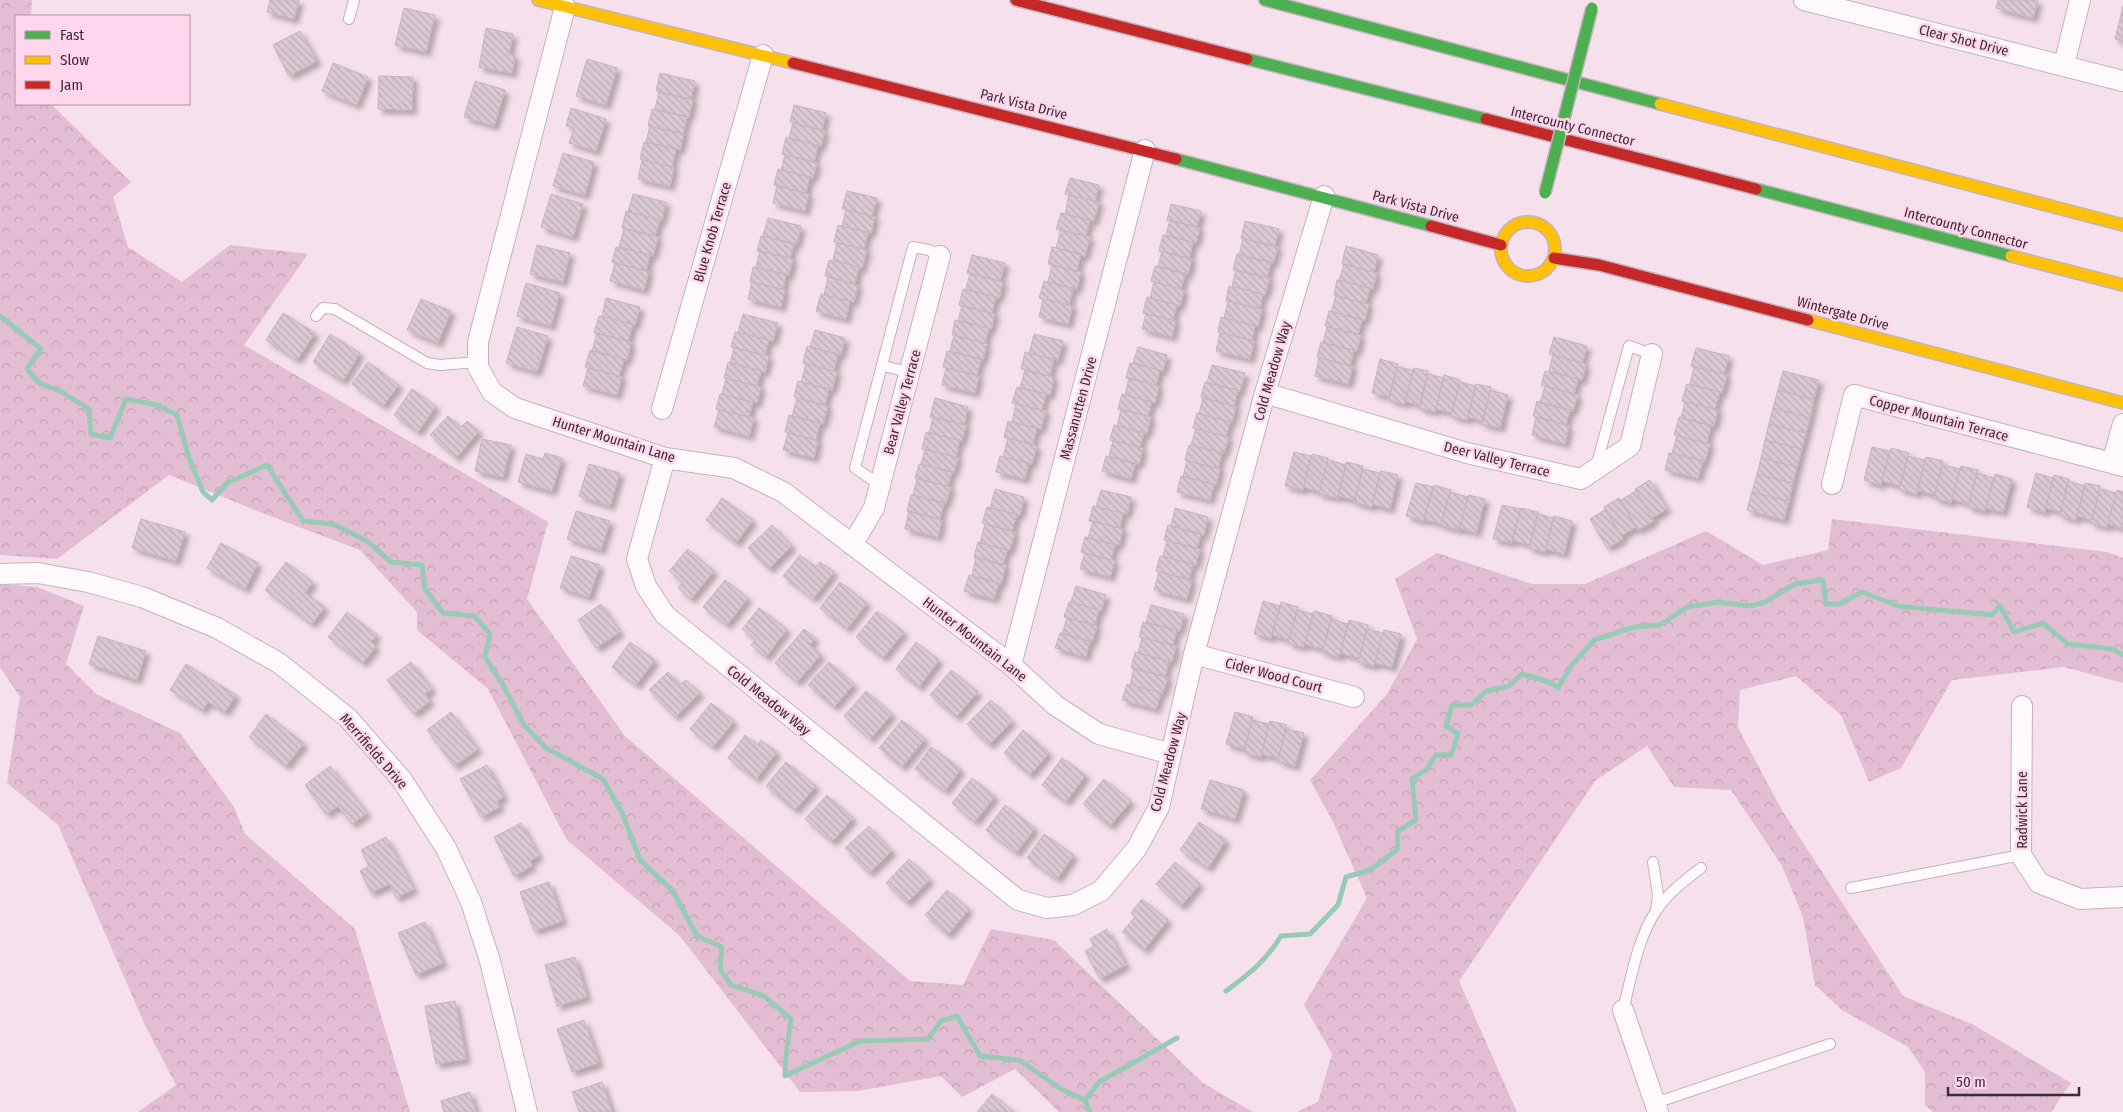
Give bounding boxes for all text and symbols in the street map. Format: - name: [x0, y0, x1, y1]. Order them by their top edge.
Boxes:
- legend: [15, 15, 190, 105]
- street label: Clear Shot Drive: [1917, 21, 2010, 60]
- text: Fast: [60, 26, 84, 44]
- text: Slow: [60, 51, 89, 69]
- text: Jam: [60, 76, 83, 94]
- street label: Park Vista Drive: [979, 85, 1069, 124]
- street label: Intercounty Connector: [1509, 103, 1637, 150]
- street label: Blue Knob Terrace: [690, 180, 735, 284]
- street label: Park Vista Drive: [1371, 187, 1461, 226]
- street label: Intercounty Connector: [1902, 204, 2030, 253]
- street label: Wintergate Drive: [1795, 293, 1891, 334]
- street label: Cold Meadow Way: [1250, 319, 1295, 423]
- street label: Bear Valley Terrace: [880, 348, 925, 456]
- street label: Massanutten Drive: [1057, 355, 1100, 462]
- street label: Copper Mountain Terrace: [1868, 392, 2010, 445]
- street label: Hunter Mountain Lane: [550, 413, 677, 466]
- street label: Deer Valley Terrace: [1442, 438, 1552, 481]
- street label: Hunter Mountain Lane: [919, 593, 1030, 685]
- street label: Cider Wood Court: [1223, 654, 1325, 697]
- street label: Cold Meadow Way: [724, 662, 814, 740]
- street label: Merrifields Drive: [336, 710, 411, 793]
- street label: Cold Meadow Way: [1147, 710, 1190, 814]
- street label: Radwick Lane: [2014, 771, 2031, 849]
- scale bar: [1948, 1064, 2079, 1096]
- text: 50 m: [1956, 1073, 1986, 1091]

